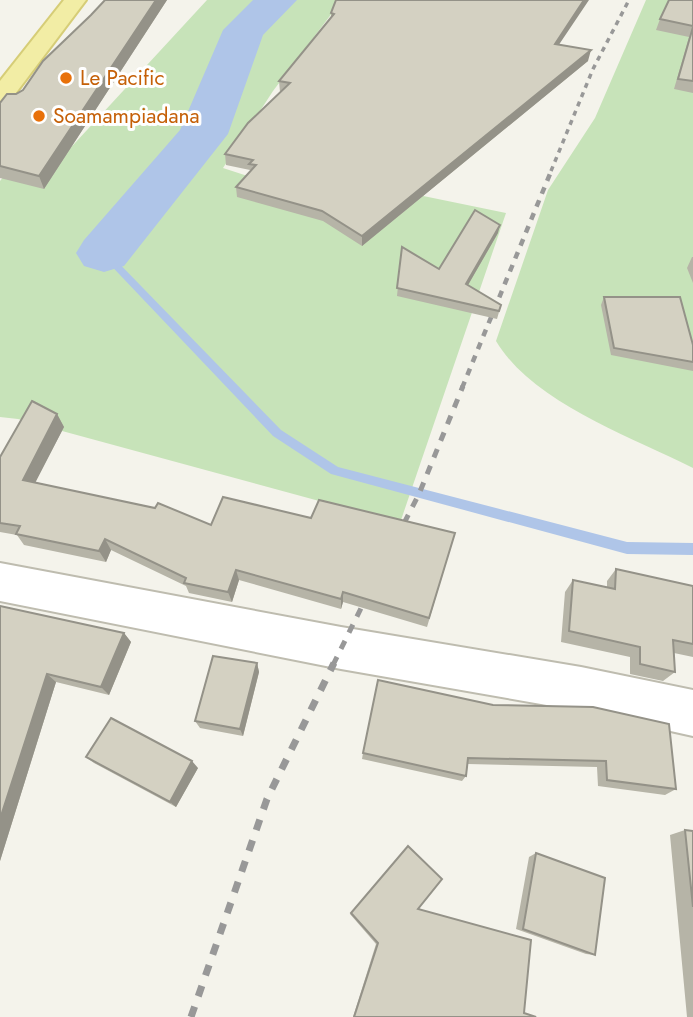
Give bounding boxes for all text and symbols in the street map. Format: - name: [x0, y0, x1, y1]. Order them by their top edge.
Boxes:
- place label: Le Pacific: [80, 63, 165, 93]
- marker: Le Pacific: [58, 70, 74, 86]
- place label: Soamampiadana: [53, 101, 200, 131]
- marker: Soamampiadana: [31, 108, 47, 124]

